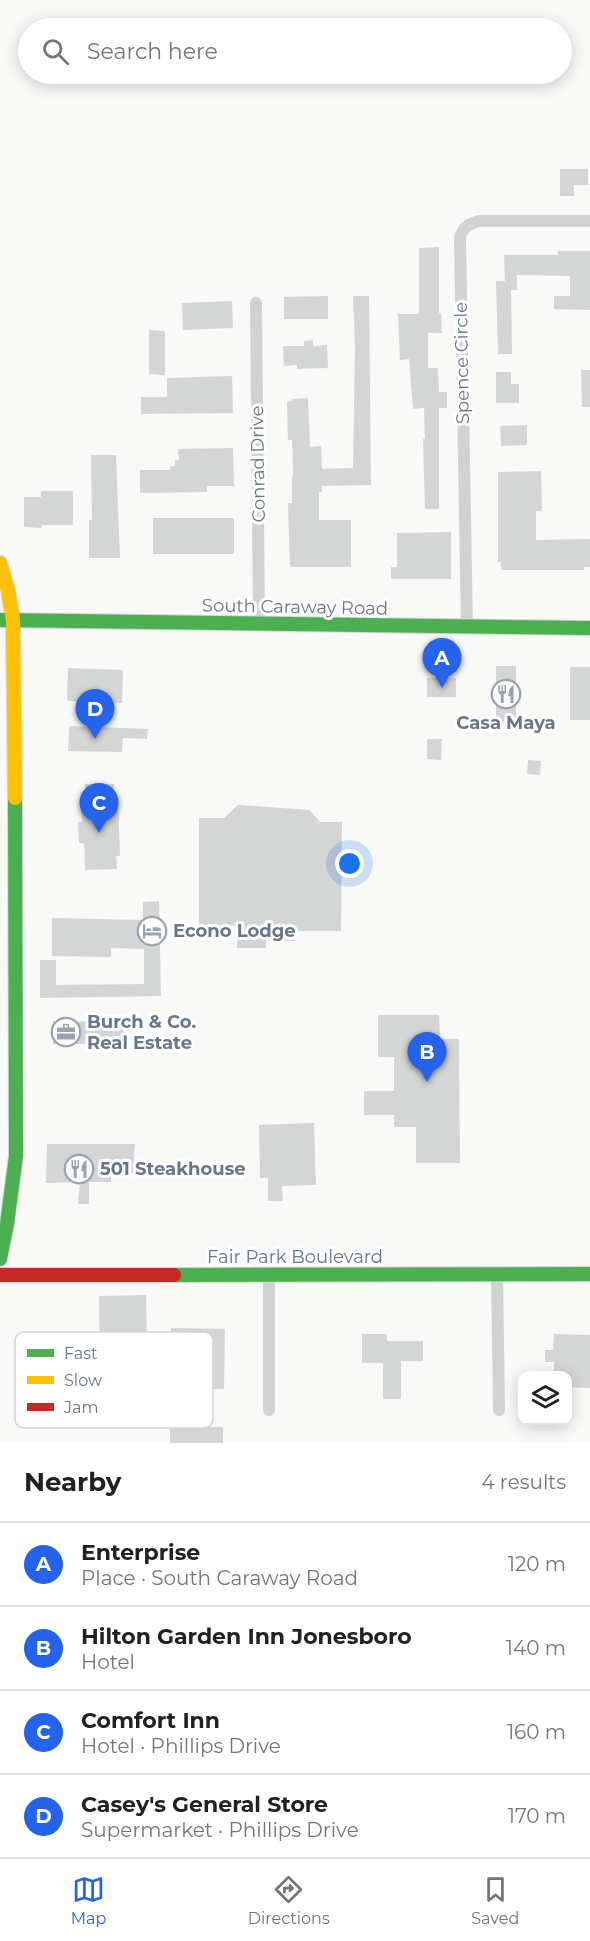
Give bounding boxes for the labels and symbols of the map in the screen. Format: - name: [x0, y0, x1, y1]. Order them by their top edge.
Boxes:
- street label: Spence Circle: [450, 302, 474, 424]
- street label: Conrad Drive: [246, 405, 270, 523]
- street label: South Caraway Road: [202, 594, 388, 620]
- pin: A: [422, 638, 462, 688]
- restaurant icon: Casa Maya: [490, 678, 522, 710]
- pin: D: [76, 690, 115, 739]
- place label: Casa Maya: [456, 712, 556, 734]
- pin: C: [80, 784, 118, 833]
- your location: [335, 849, 364, 878]
- hotel icon: Econo Lodge: [136, 915, 168, 947]
- place label: Econo Lodge: [173, 920, 296, 942]
- place label: Burch & Co. Real Estate: [87, 1011, 196, 1054]
- office icon: Burch & Co. Real Estate: [50, 1016, 82, 1048]
- pin: B: [408, 1032, 446, 1082]
- restaurant icon: 501 Steakhouse: [63, 1153, 95, 1185]
- place label: 501 Steakhouse: [100, 1158, 246, 1180]
- street label: Fair Park Boulevard: [207, 1246, 383, 1268]
- legend: [15, 1332, 213, 1428]
- text: Fast: [64, 1344, 98, 1363]
- text: Slow: [64, 1371, 102, 1390]
- text: Jam: [63, 1398, 98, 1417]

